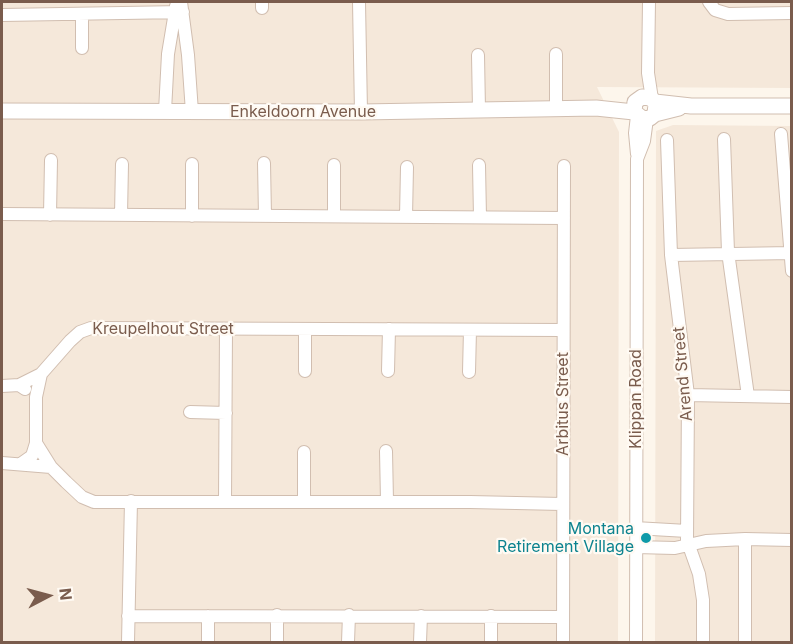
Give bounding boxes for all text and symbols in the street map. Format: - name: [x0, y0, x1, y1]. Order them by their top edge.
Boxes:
- street label: Enkeldoorn Avenue: [230, 102, 376, 122]
- street label: Kreupelhout Street: [92, 319, 234, 339]
- street label: Arend Street: [669, 326, 697, 422]
- street label: Klippan Road: [626, 349, 646, 449]
- street label: Arbitus Street: [553, 352, 573, 456]
- place label: Montana Retirement Village: [497, 519, 634, 557]
- marker: Montana Retirement Village: [639, 531, 653, 545]
- north arrow: [18, 566, 78, 626]
- text: N: [55, 587, 76, 601]

